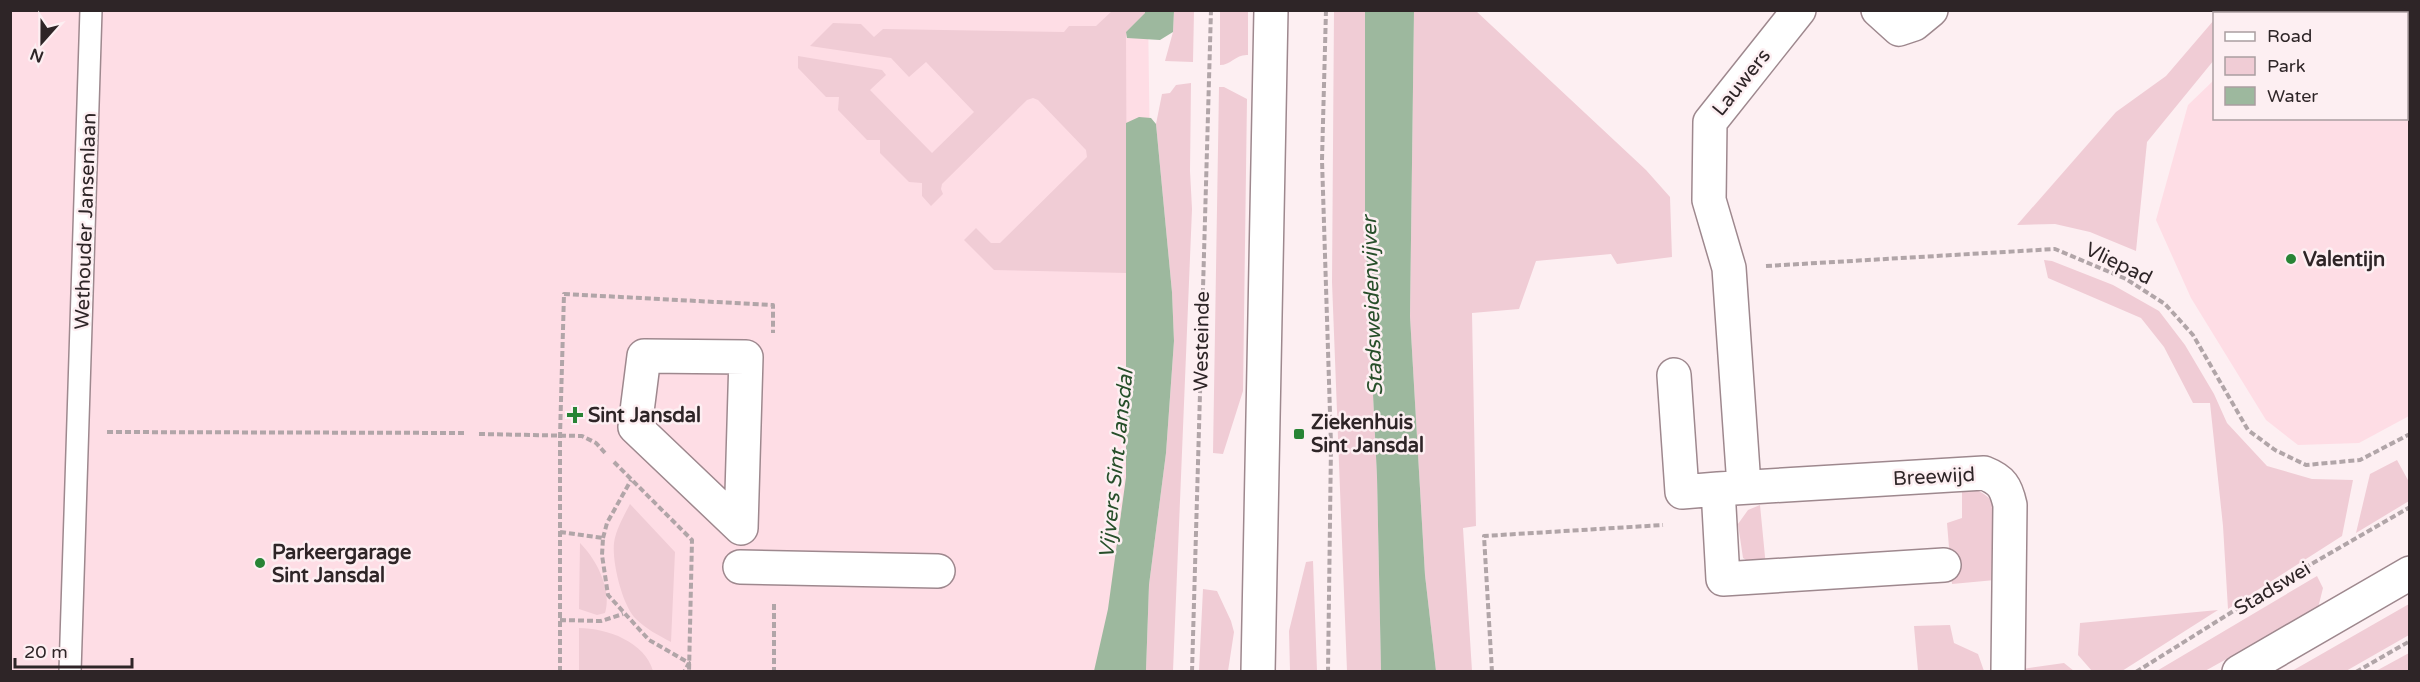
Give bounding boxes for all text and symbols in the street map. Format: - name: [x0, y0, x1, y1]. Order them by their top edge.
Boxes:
- north arrow: [12, 12, 72, 72]
- legend: [2213, 12, 2408, 120]
- text: Road: [2267, 25, 2312, 47]
- text: N: [27, 43, 47, 67]
- street label: Lauwers: [1708, 44, 1776, 121]
- text: Park: [2267, 55, 2306, 77]
- text: Water: [2267, 85, 2318, 107]
- street label: Wethouder Jansenlaan: [70, 112, 102, 330]
- water label: Stadsweidenvijver: [1357, 213, 1388, 396]
- street label: Vliepad: [2081, 237, 2156, 290]
- place label: Valentijn: [2303, 248, 2385, 272]
- marker: Valentijn: [2284, 252, 2298, 266]
- street label: Westeinde: [1189, 291, 1215, 391]
- water label: Vijvers Sint Jansdal: [1094, 365, 1139, 560]
- place label: Sint Jansdal: [588, 404, 701, 428]
- marker: Sint Jansdal: [566, 406, 584, 424]
- place label: Ziekenhuis Sint Jansdal: [1311, 411, 1424, 458]
- marker: Ziekenhuis Sint Jansdal: [1292, 427, 1306, 441]
- street label: Breewijd: [1892, 463, 1976, 491]
- place label: Parkeergarage Sint Jansdal: [272, 541, 411, 588]
- marker: Parkeergarage Sint Jansdal: [253, 556, 267, 570]
- street label: Stadswei: [2230, 557, 2315, 621]
- scale bar: [15, 631, 132, 669]
- text: 20 m: [24, 641, 68, 663]

